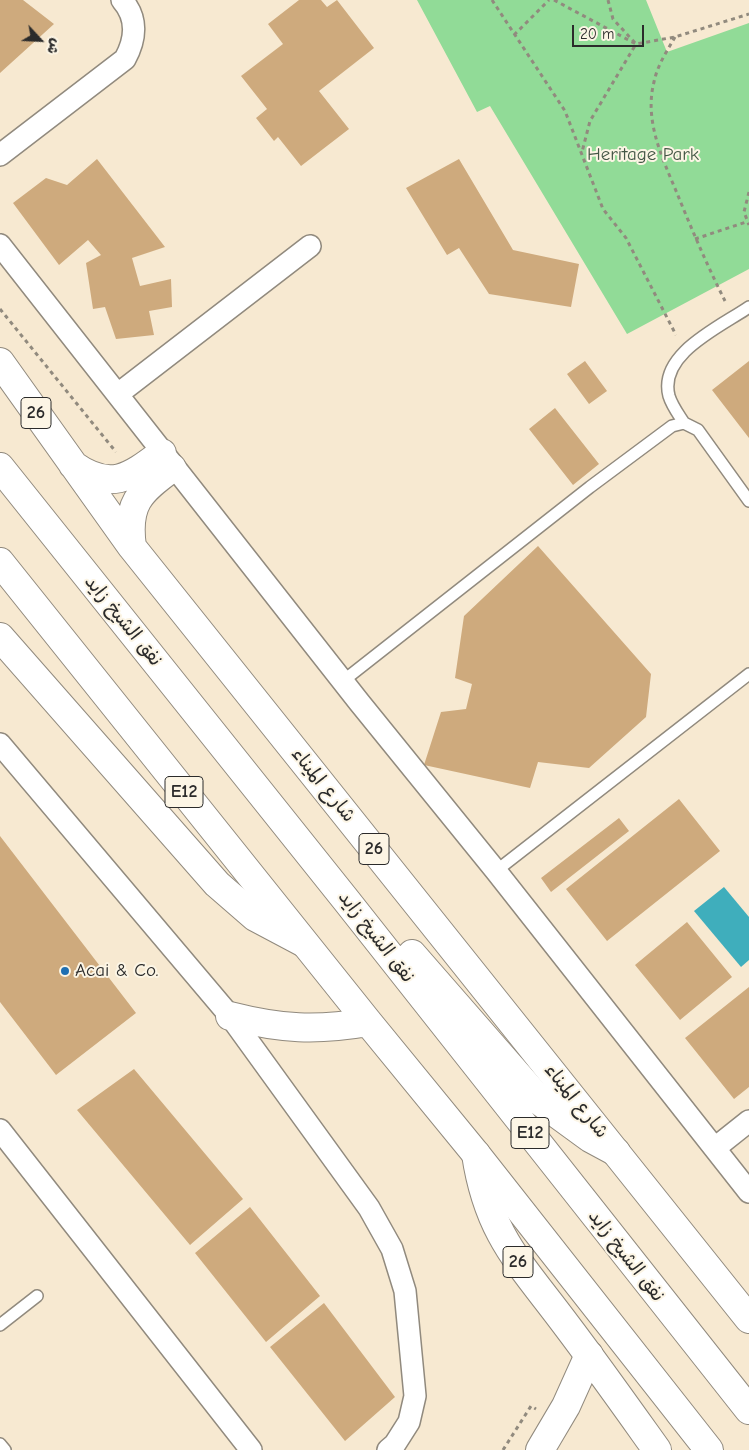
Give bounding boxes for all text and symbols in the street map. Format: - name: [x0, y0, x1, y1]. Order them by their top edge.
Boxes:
- north arrow: [15, 15, 65, 65]
- scale bar: [574, 15, 646, 47]
- text: 20 m: [580, 25, 614, 43]
- text: ش: [43, 36, 65, 57]
- park label: Heritage Park: [587, 144, 699, 166]
- road number: 26: [21, 398, 51, 428]
- street label: نفق الشيخ زايد: [79, 571, 167, 671]
- street label: شارع الميناء: [286, 743, 360, 827]
- road number: E12: [165, 776, 203, 808]
- road number: 26: [359, 834, 389, 864]
- street label: نفق الشيخ زايد: [333, 886, 419, 988]
- place label: Acai & Co.: [75, 960, 158, 982]
- marker: Acai & Co.: [59, 965, 71, 977]
- street label: شارع الميناء: [539, 1059, 613, 1143]
- road number: E12: [511, 1118, 549, 1148]
- street label: نفق الشيخ زايد: [583, 1205, 669, 1307]
- road number: 26: [503, 1246, 533, 1278]

